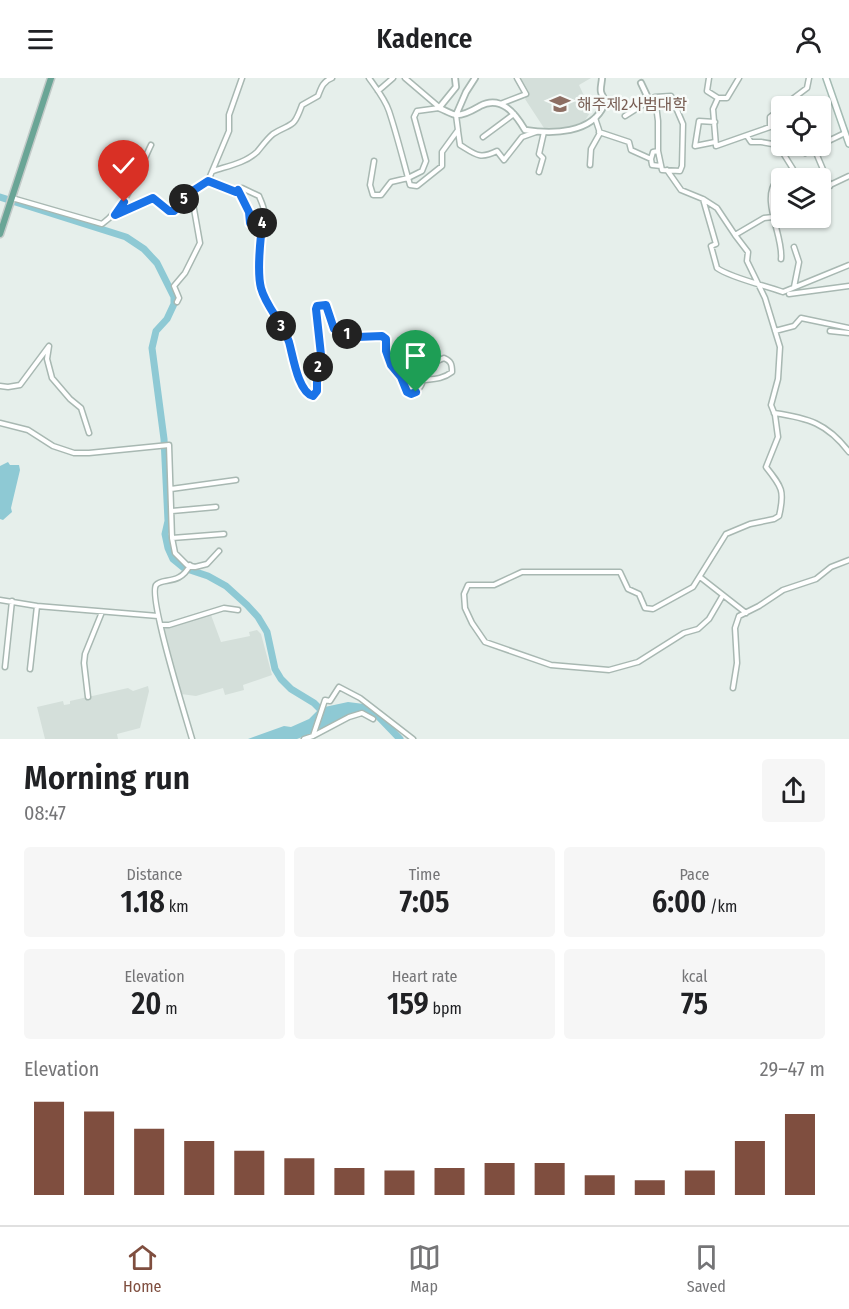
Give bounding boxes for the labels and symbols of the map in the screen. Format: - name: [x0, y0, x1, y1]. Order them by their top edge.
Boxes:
- school or university icon: 해주제2사범대학: [548, 92, 572, 116]
- place label: 해주제2사범대학: [577, 95, 687, 114]
- pin: [98, 140, 149, 202]
- pin: 5: [169, 184, 199, 214]
- pin: 4: [247, 208, 277, 238]
- pin: 3: [266, 311, 296, 341]
- pin: 1: [332, 319, 362, 349]
- pin: [390, 330, 441, 392]
- pin: 2: [303, 352, 333, 382]

